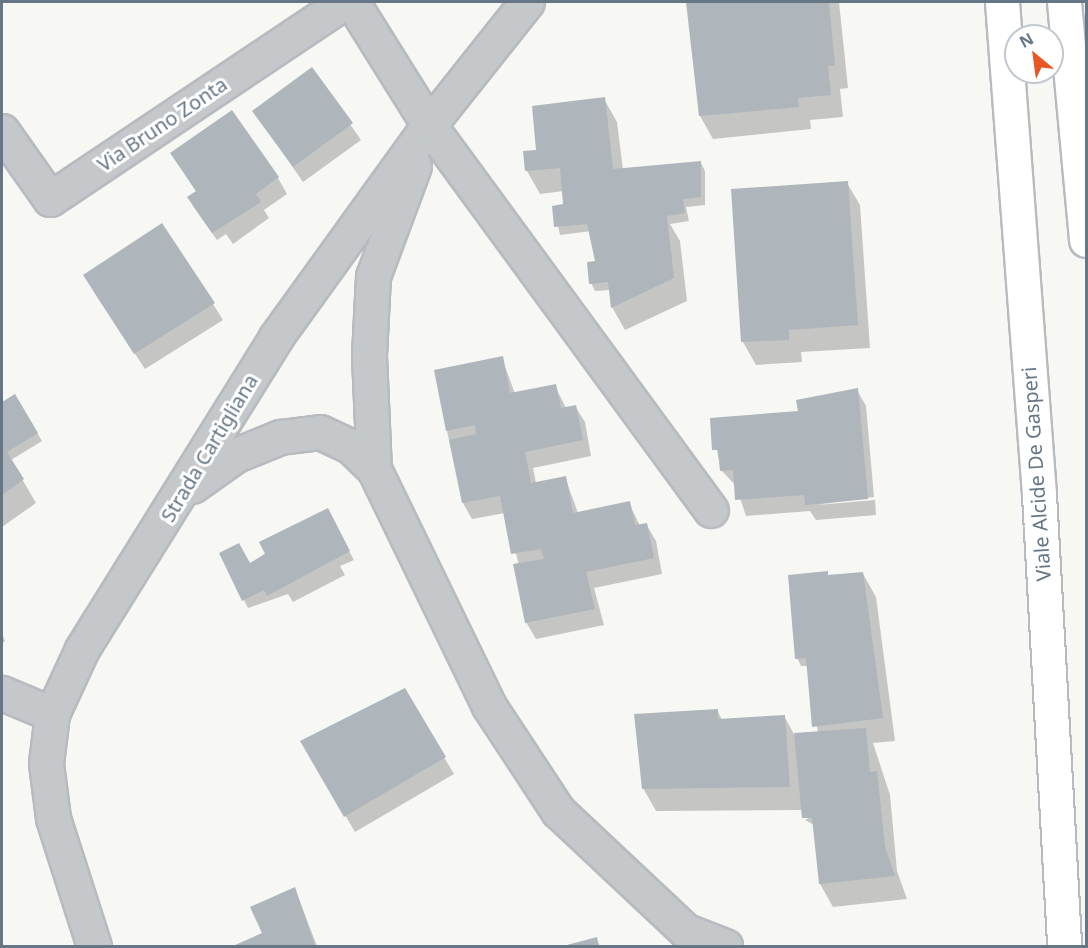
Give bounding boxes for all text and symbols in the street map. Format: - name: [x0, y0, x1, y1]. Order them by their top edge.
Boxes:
- north arrow: [1004, 24, 1064, 84]
- text: N: [1015, 27, 1037, 53]
- street label: Via Bruno Zonta: [93, 72, 231, 176]
- street label: Viale Alcide De Gasperi: [1017, 366, 1055, 582]
- street label: Strada Cartigliana: [155, 370, 263, 526]

